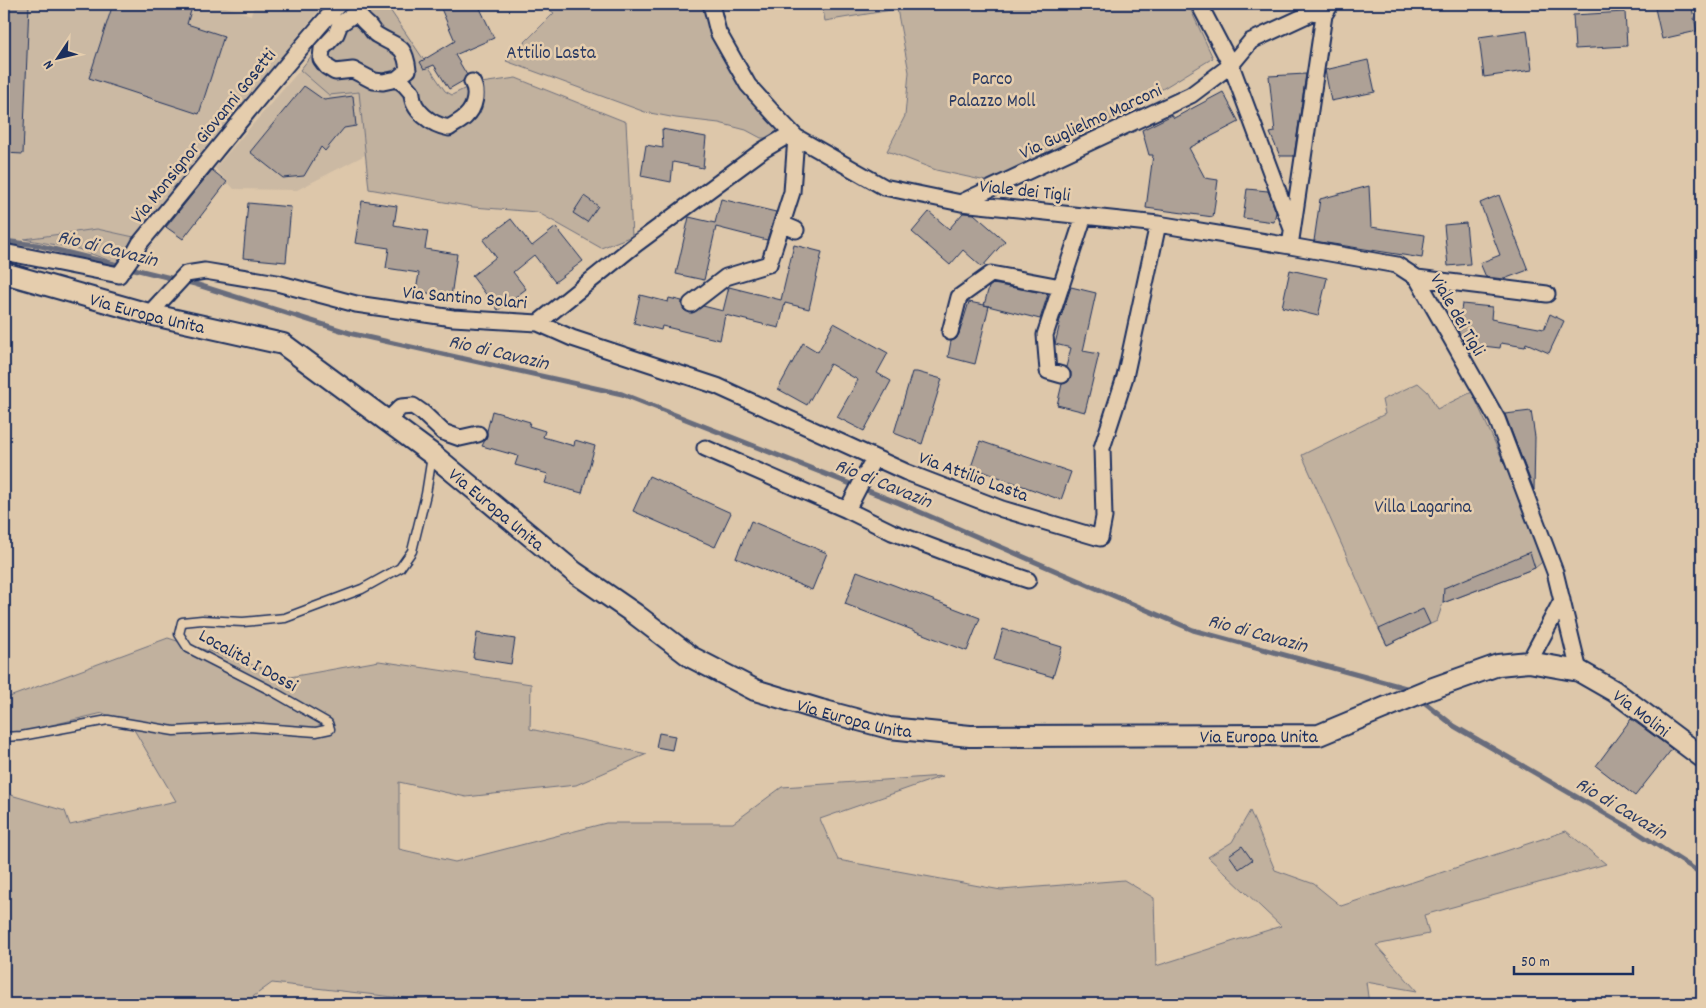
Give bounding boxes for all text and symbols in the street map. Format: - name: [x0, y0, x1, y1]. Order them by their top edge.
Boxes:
- north arrow: [32, 32, 82, 82]
- park label: Attilio Lasta: [506, 41, 597, 68]
- street label: Via Monsignor Giovanni Gosetti: [126, 43, 284, 231]
- text: N: [39, 56, 59, 73]
- park label: Parco Palazzo Moll: [949, 67, 1036, 116]
- street label: Via Guglielmo Marconi: [1016, 78, 1168, 168]
- street label: Viale dei Tigli: [978, 174, 1072, 211]
- water label: Rio di Cavazin: [54, 224, 161, 276]
- street label: Viale dei Tigli: [1421, 269, 1491, 362]
- street label: Via Santino Solari: [401, 281, 529, 318]
- street label: Via Europa Unita: [86, 288, 208, 343]
- water label: Rio di Cavazin: [445, 329, 552, 379]
- street label: Via Attilio Lasta: [914, 446, 1033, 511]
- water label: Rio di Cavazin: [830, 453, 936, 517]
- street label: Via Europa Unita: [441, 463, 550, 560]
- park label: Villa Lagarina: [1374, 495, 1473, 522]
- water label: Rio di Cavazin: [1204, 608, 1311, 662]
- street label: Località I Dossi: [193, 624, 302, 701]
- street label: Via Molini: [1606, 684, 1675, 746]
- street label: Via Europa Unita: [793, 693, 914, 747]
- street label: Via Europa Unita: [1200, 725, 1319, 752]
- water label: Rio di Cavazin: [1570, 771, 1672, 848]
- scale bar: [1514, 943, 1632, 975]
- text: 50 m: [1521, 952, 1550, 974]

